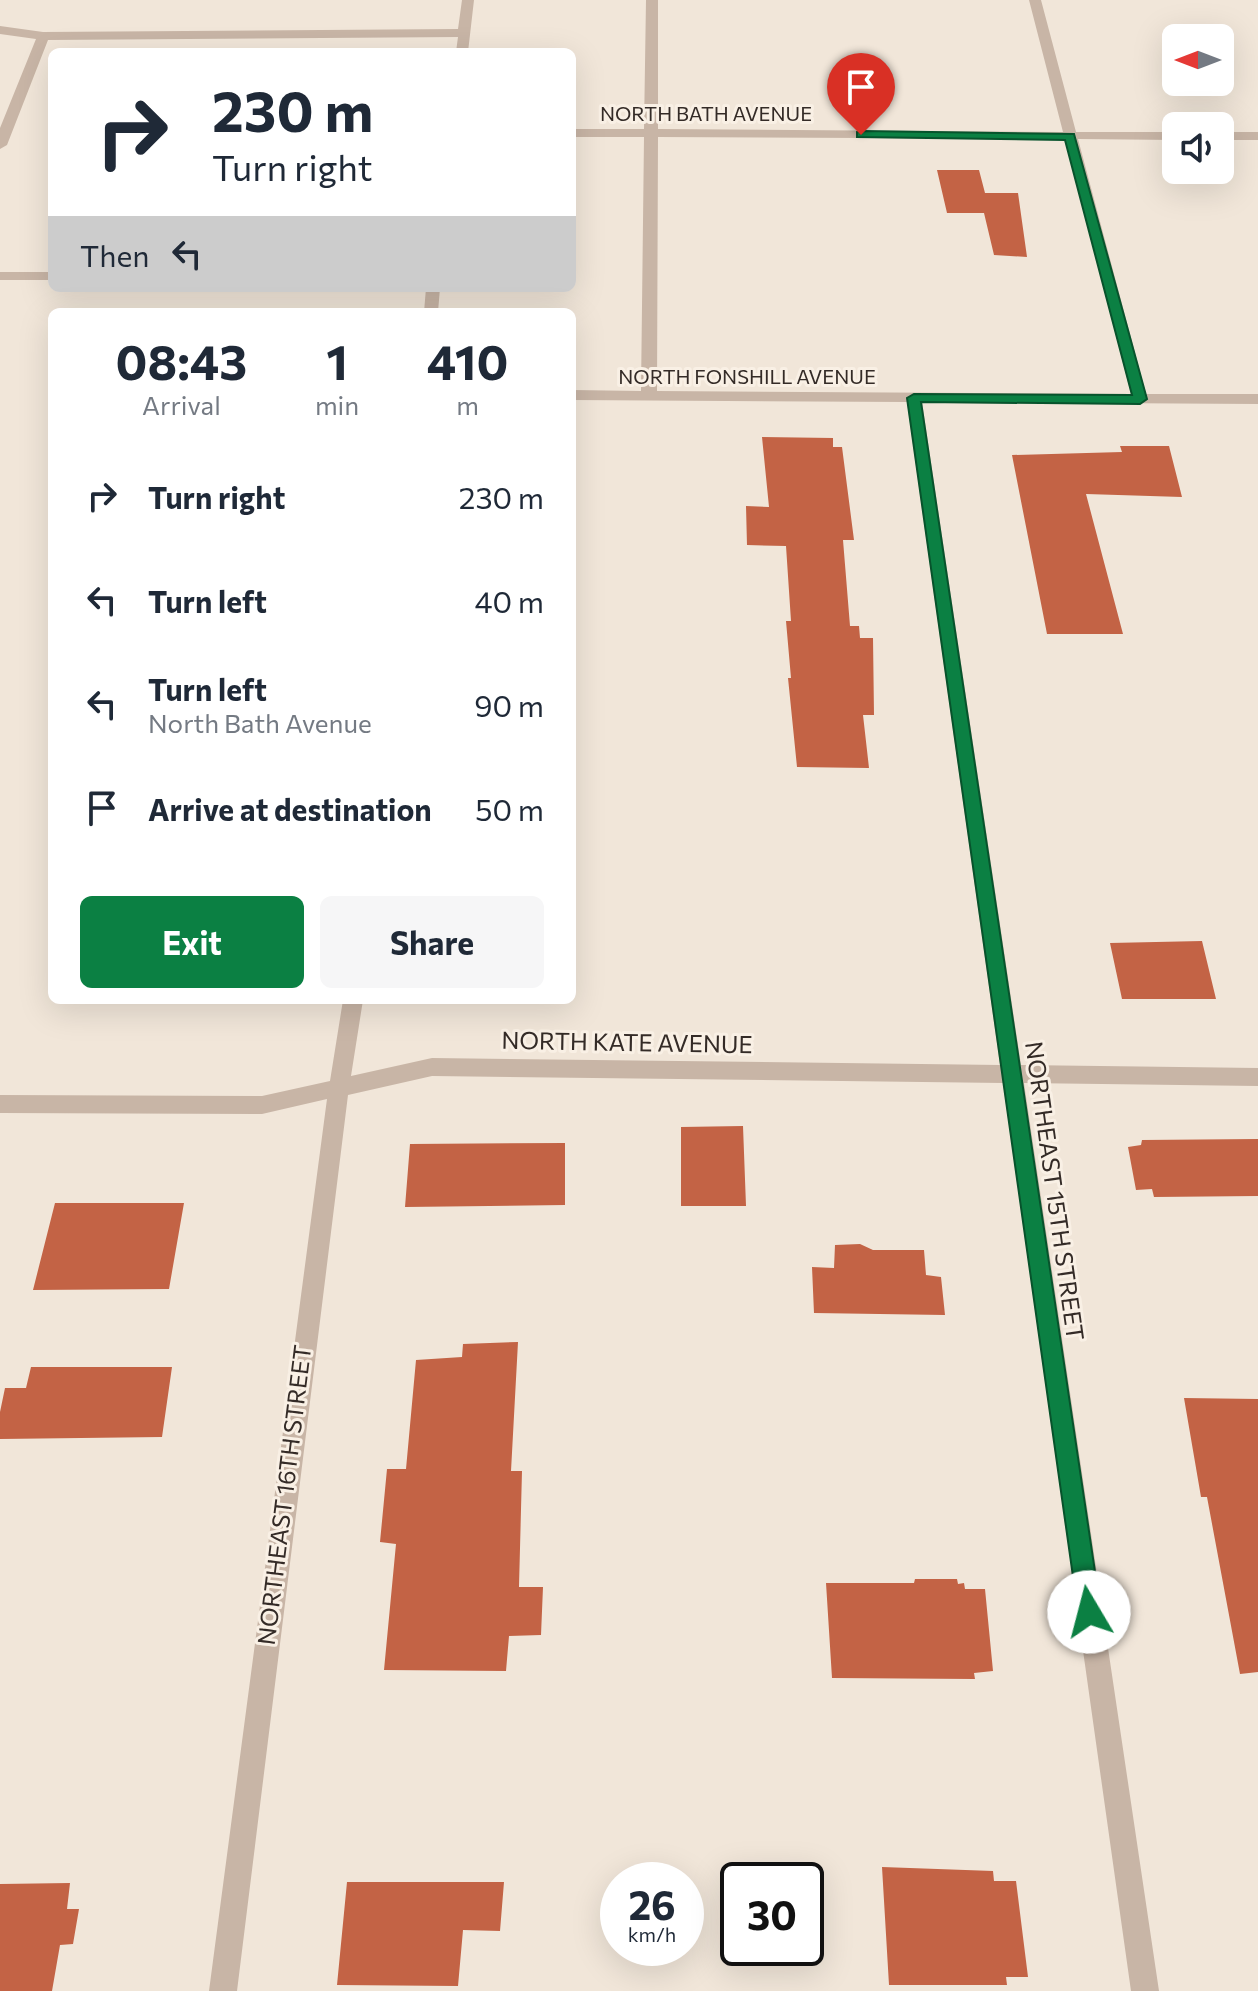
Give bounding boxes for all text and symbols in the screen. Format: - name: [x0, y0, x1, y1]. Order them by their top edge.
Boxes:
- north arrow: [1162, 24, 1234, 96]
- map controls: [1162, 24, 1234, 184]
- pin: [827, 53, 895, 135]
- icon: arrive: [839, 65, 883, 109]
- text: 230 m: [212, 75, 373, 144]
- icon: right: [80, 80, 184, 184]
- street label: NORTH BATH AVENUE: [600, 101, 812, 125]
- button: sound: [1162, 112, 1234, 184]
- text: Turn right: [212, 144, 373, 188]
- icon: left: [165, 232, 209, 276]
- text: Then: [80, 236, 149, 273]
- text: 08:43: [116, 331, 247, 390]
- text: 1: [326, 331, 348, 390]
- text: 410: [427, 331, 508, 390]
- street label: NORTH FONSHILL AVENUE: [618, 364, 876, 388]
- text: Arrival: [142, 389, 221, 420]
- text: min: [315, 389, 359, 420]
- text: m: [456, 389, 479, 420]
- icon: right: [80, 474, 124, 518]
- text: Turn right: [148, 478, 285, 515]
- text: 230 m: [459, 478, 544, 515]
- icon: left: [80, 578, 124, 622]
- text: Turn left: [148, 582, 267, 619]
- text: 40 m: [475, 582, 544, 619]
- text: Turn left: [148, 670, 267, 707]
- icon: left: [80, 682, 124, 726]
- text: 90 m: [474, 686, 544, 723]
- text: North Bath Avenue: [148, 707, 372, 738]
- icon: arrive: [80, 786, 124, 830]
- text: Arrive at destination: [148, 790, 432, 827]
- text: 50 m: [475, 790, 544, 827]
- button: Exit: [80, 896, 304, 988]
- button: Share: [320, 896, 544, 988]
- street label: NORTH KATE AVENUE: [501, 1025, 753, 1058]
- street label: NORTHEAST 15TH STREET: [1020, 1039, 1091, 1342]
- street label: NORTHEAST 16TH STREET: [251, 1343, 316, 1647]
- position arrow: [1047, 1570, 1131, 1654]
- speed limit sign: 30: [720, 1862, 824, 1966]
- text: 26: [628, 1879, 676, 1928]
- text: km/h: [628, 1922, 676, 1946]

